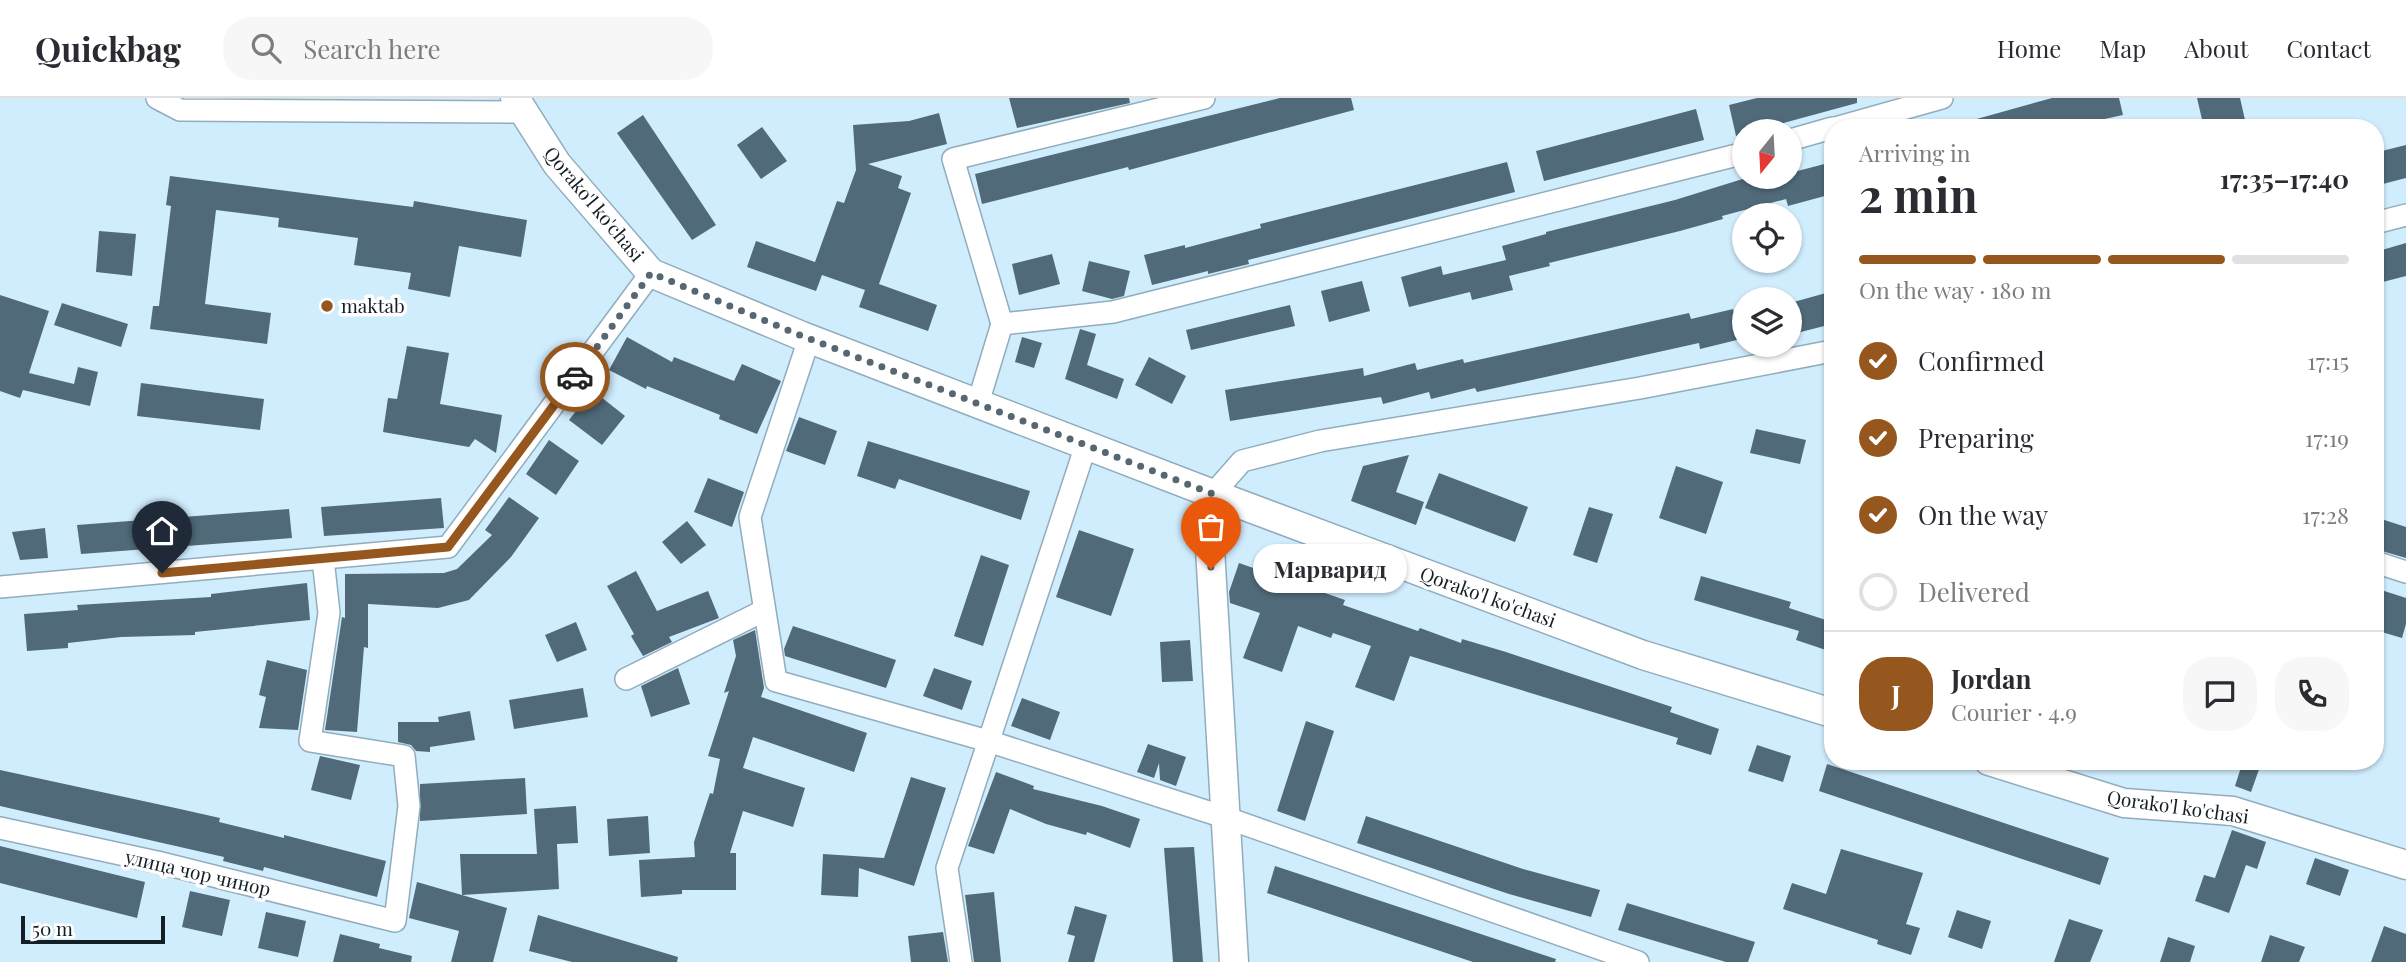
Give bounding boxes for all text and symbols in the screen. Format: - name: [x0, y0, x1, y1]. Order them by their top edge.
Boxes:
- search box: [223, 17, 713, 80]
- text: Quickbag: [35, 26, 181, 70]
- icon: search: [247, 29, 285, 67]
- text: Search here: [303, 31, 441, 66]
- text: Home: [1997, 32, 2061, 64]
- text: Map: [2099, 32, 2146, 64]
- text: About: [2184, 32, 2248, 64]
- text: Contact: [2286, 32, 2371, 64]
- north arrow: [1732, 119, 1802, 189]
- map controls: [1732, 119, 1802, 357]
- text: Arriving in: [1859, 137, 1971, 168]
- street label: Qorako'l ko'chasi: [539, 140, 651, 267]
- text: 17:35–17:40: [2220, 161, 2349, 196]
- text: 2 min: [1859, 163, 1978, 225]
- button: locate: [1732, 203, 1802, 273]
- text: On the way · 180 m: [1859, 274, 2051, 305]
- button: layers: [1732, 287, 1802, 357]
- place label: maktab: [341, 292, 405, 318]
- marker: maktab: [319, 298, 335, 314]
- courier: [540, 342, 610, 412]
- icon: check: [1859, 342, 1897, 380]
- text: Confirmed: [1918, 343, 2045, 378]
- text: 17:15: [2307, 345, 2349, 376]
- icon: car: [556, 358, 594, 396]
- icon: check: [1859, 419, 1897, 457]
- text: Preparing: [1918, 420, 2034, 455]
- text: 17:19: [2305, 422, 2349, 453]
- icon: check: [1859, 496, 1897, 534]
- pin: [1181, 497, 1241, 569]
- text: On the way: [1918, 497, 2048, 532]
- text: 17:28: [2302, 499, 2349, 530]
- pin: [132, 501, 192, 573]
- icon: bag: [1192, 508, 1230, 546]
- icon: home: [143, 512, 181, 550]
- callout: Марварид: [1253, 545, 1407, 594]
- text: Марварид: [1273, 553, 1387, 584]
- street label: Qorako'l ko'chasi: [1417, 559, 1560, 633]
- text: Delivered: [1918, 574, 2030, 609]
- button: chat: [2183, 657, 2257, 731]
- button: phone: [2275, 657, 2349, 731]
- text: Jordan: [1951, 661, 2031, 696]
- text: J: [1891, 677, 1901, 712]
- text: Courier · 4.9: [1951, 696, 2077, 727]
- street label: Qorako'l ko'chasi: [2106, 783, 2251, 829]
- street label: улица чор чинор: [122, 842, 274, 901]
- scale bar: [21, 913, 164, 945]
- text: 50 m: [32, 915, 73, 941]

